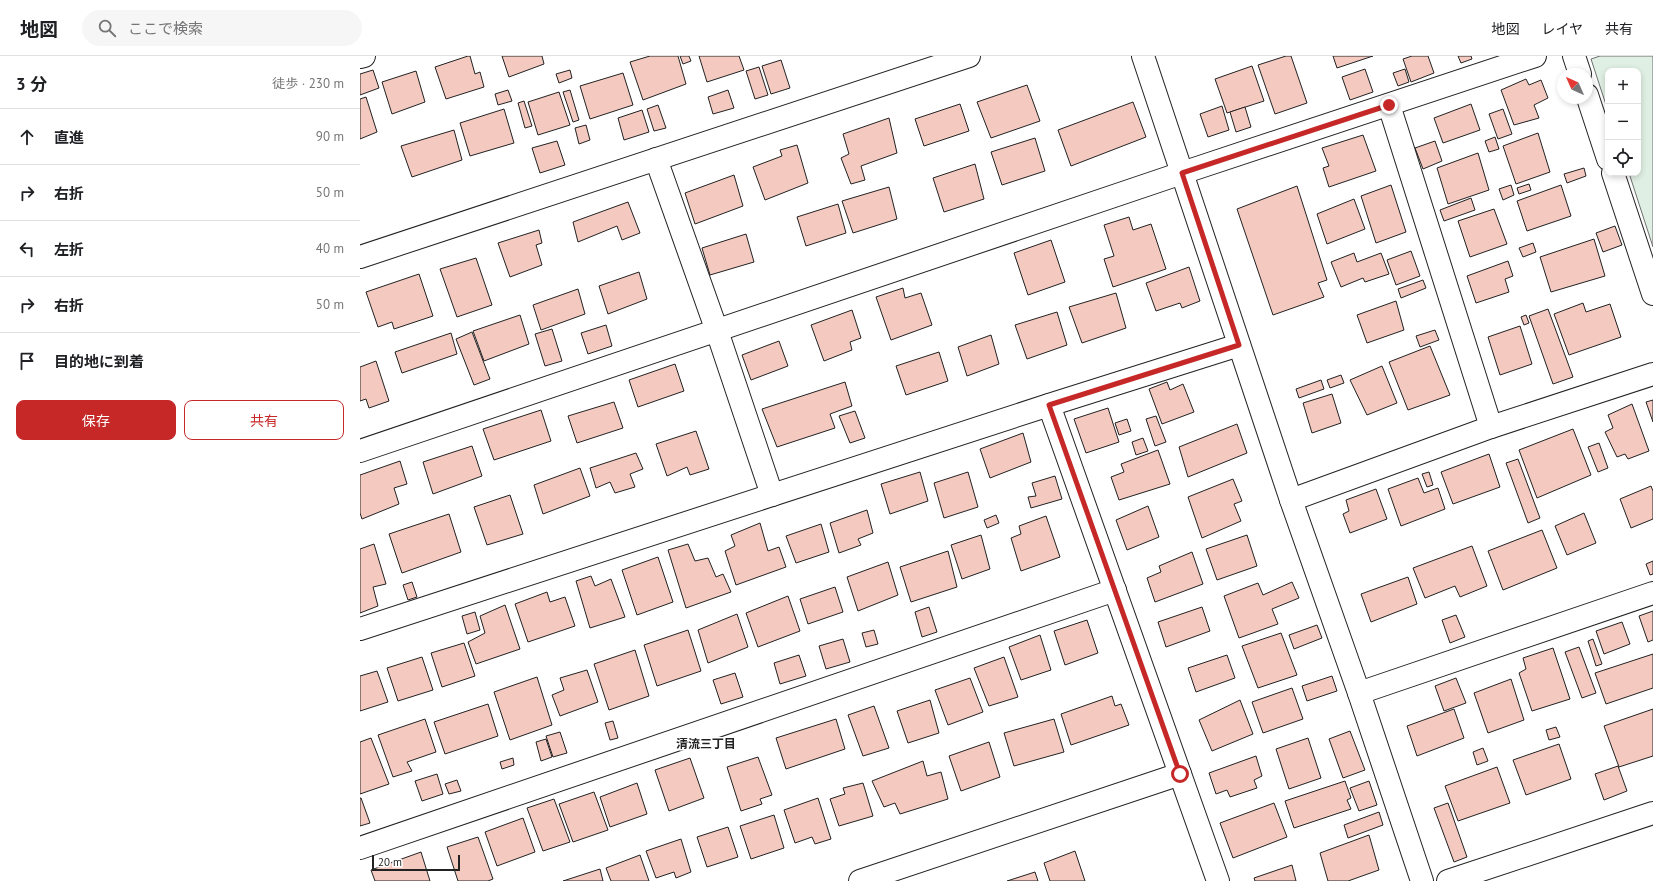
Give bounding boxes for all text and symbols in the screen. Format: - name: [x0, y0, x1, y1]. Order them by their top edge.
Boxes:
- search box: [82, 10, 362, 46]
- text: 地図: [20, 17, 58, 41]
- icon: search: [96, 17, 118, 39]
- text: ここで検索: [128, 19, 203, 38]
- text: 地図: [1491, 20, 1519, 38]
- text: レイヤ: [1541, 20, 1583, 38]
- text: 共有: [1605, 20, 1633, 38]
- north arrow: [1557, 68, 1593, 104]
- map controls: [1605, 68, 1641, 176]
- button: +: [1605, 68, 1641, 104]
- text: 3 分: [16, 73, 47, 95]
- text: 徒歩 · 230 m: [272, 75, 344, 92]
- route end: [1380, 96, 1398, 114]
- button: −: [1605, 104, 1641, 140]
- icon: ahead: [16, 126, 38, 148]
- text: 直進: [54, 128, 84, 147]
- text: 90 m: [316, 128, 344, 145]
- button: locate: [1605, 140, 1641, 176]
- icon: right: [16, 182, 38, 204]
- text: 右折: [54, 184, 84, 203]
- text: 50 m: [316, 184, 344, 201]
- icon: left: [16, 238, 38, 260]
- text: 左折: [54, 240, 84, 259]
- text: 40 m: [316, 240, 344, 257]
- icon: right: [16, 294, 38, 316]
- text: 右折: [54, 296, 84, 315]
- text: 50 m: [316, 296, 344, 313]
- icon: arrive: [16, 350, 38, 372]
- text: 目的地に到着: [54, 352, 144, 371]
- button: 保存: [16, 400, 176, 440]
- button: 共有: [184, 400, 344, 440]
- district label: 清流三丁目: [676, 736, 736, 751]
- route start: [1171, 765, 1189, 783]
- scale bar: [372, 853, 460, 872]
- text: 20 m: [378, 855, 402, 869]

